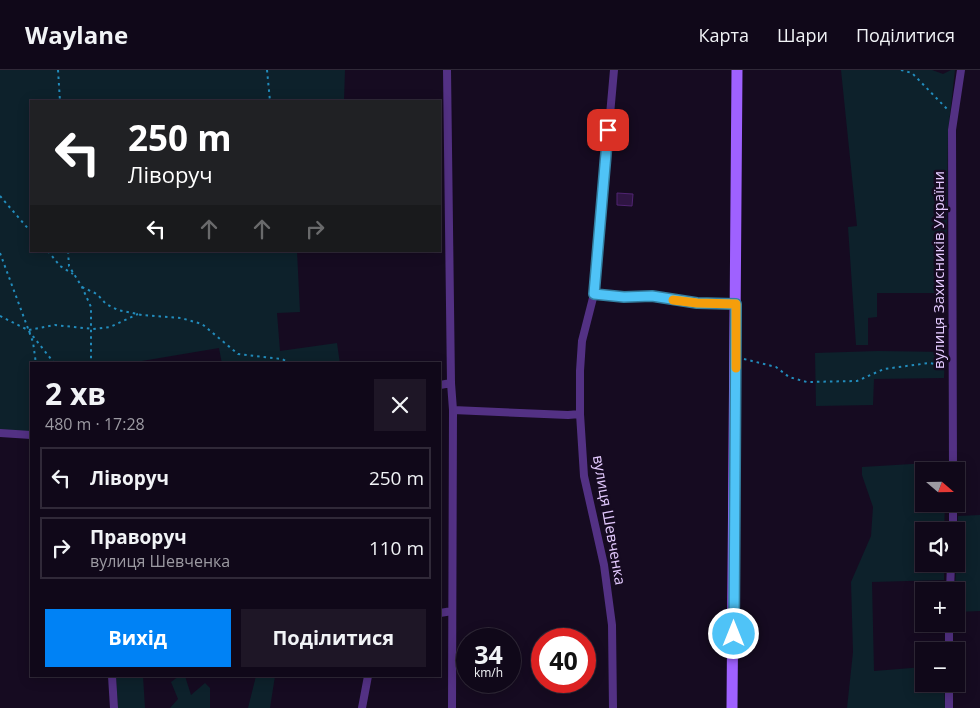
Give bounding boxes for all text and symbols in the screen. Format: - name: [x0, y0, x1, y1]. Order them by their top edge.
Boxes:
- text: Waylane: [25, 18, 128, 51]
- text: Карта: [698, 23, 749, 47]
- text: Шари: [777, 23, 828, 47]
- text: Поділитися: [856, 23, 955, 47]
- pin: [587, 109, 629, 151]
- text: 250 m: [128, 114, 232, 161]
- icon: arrive: [594, 116, 622, 144]
- icon: left: [45, 120, 110, 185]
- text: Ліворуч: [128, 159, 213, 189]
- street label: вулиця Захисників України: [928, 171, 948, 369]
- icon: left: [142, 215, 170, 243]
- icon: ahead: [195, 215, 223, 243]
- icon: ahead: [248, 215, 276, 243]
- icon: right: [301, 215, 329, 243]
- text: 2 хв: [45, 373, 106, 414]
- button: close: [374, 379, 426, 431]
- text: 480 m · 17:28: [45, 413, 145, 435]
- street label: вулиця Шевченка: [589, 453, 631, 586]
- north arrow: [915, 462, 965, 512]
- map controls: [915, 462, 965, 692]
- icon: left: [47, 464, 75, 492]
- text: Ліворуч: [90, 465, 169, 491]
- text: 250 m: [369, 465, 424, 491]
- button: sound: [915, 522, 965, 572]
- text: Праворуч: [90, 524, 187, 550]
- icon: right: [47, 534, 75, 562]
- text: 110 m: [369, 535, 424, 561]
- text: вулиця Шевченка: [90, 550, 230, 572]
- button: +: [915, 582, 965, 632]
- position arrow: [707, 607, 759, 659]
- button: Вихід: [45, 609, 231, 667]
- button: Поділитися: [241, 609, 426, 667]
- speed limit sign: 40: [531, 628, 596, 693]
- text: 34: [474, 637, 503, 671]
- button: −: [915, 642, 965, 692]
- text: km/h: [474, 664, 503, 681]

